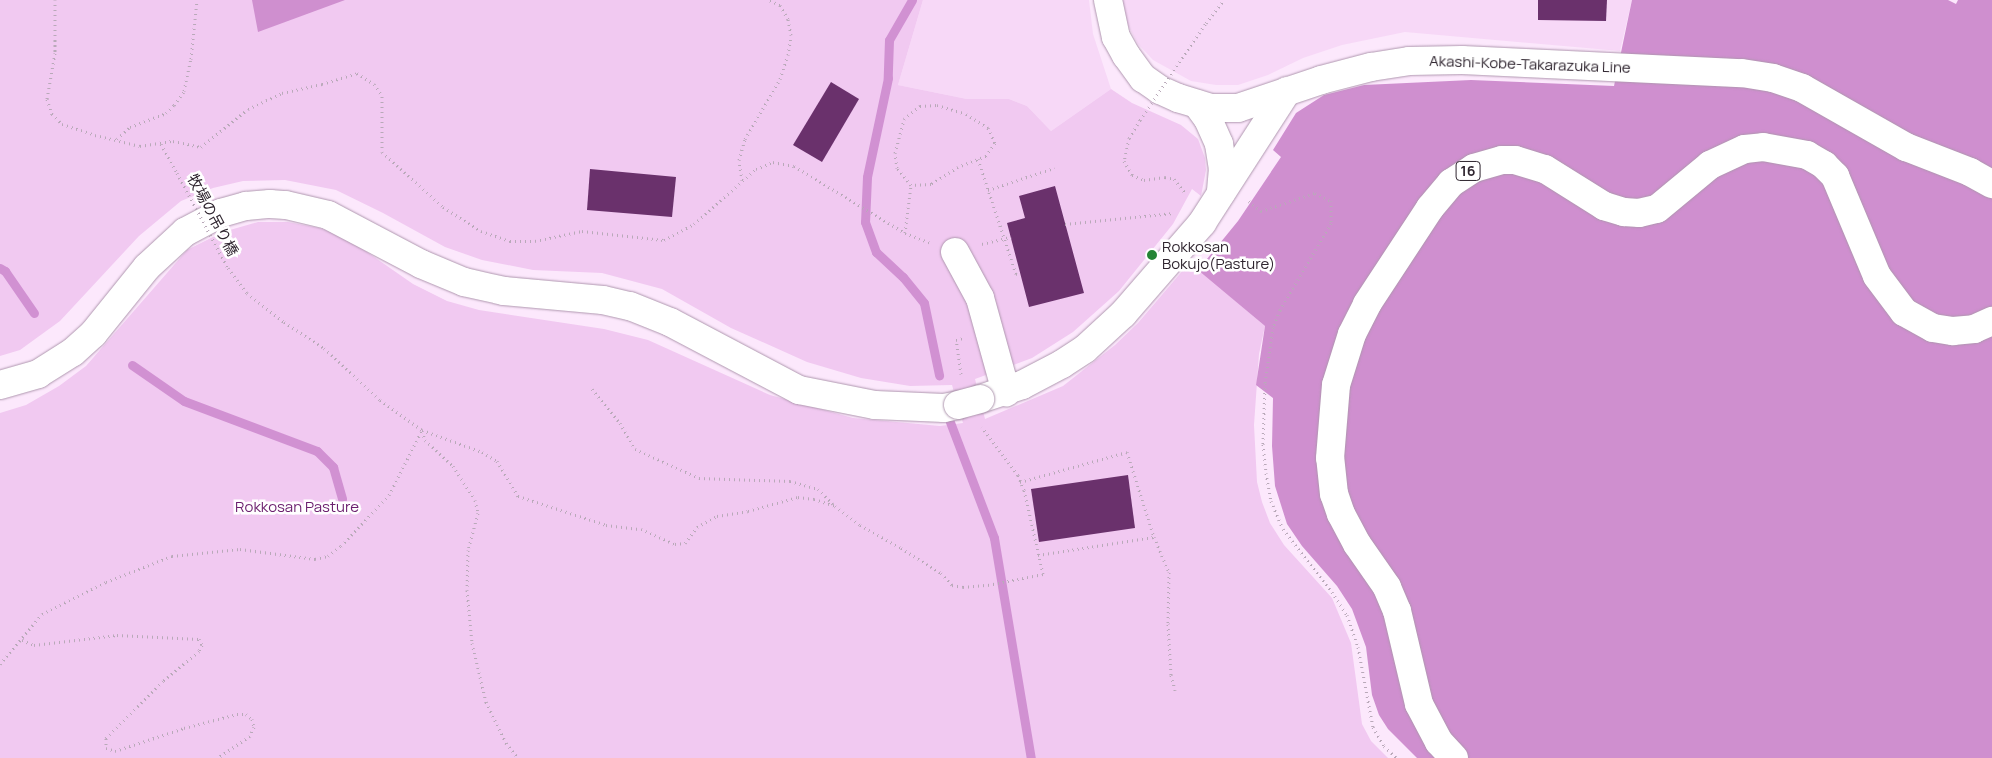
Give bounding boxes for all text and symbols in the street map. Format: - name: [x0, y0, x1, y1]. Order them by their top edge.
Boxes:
- street label: Akashi-Kobe-Takarazuka Line: [1429, 51, 1631, 77]
- road number: 16: [1456, 160, 1480, 182]
- street label: 牧場の吊り橋: [184, 171, 242, 259]
- place label: Rokkosan Bokujo(Pasture): [1162, 237, 1275, 272]
- marker: Rokkosan Bokujo(Pasture): [1146, 249, 1158, 261]
- park label: Rokkosan Pasture: [235, 498, 359, 516]

